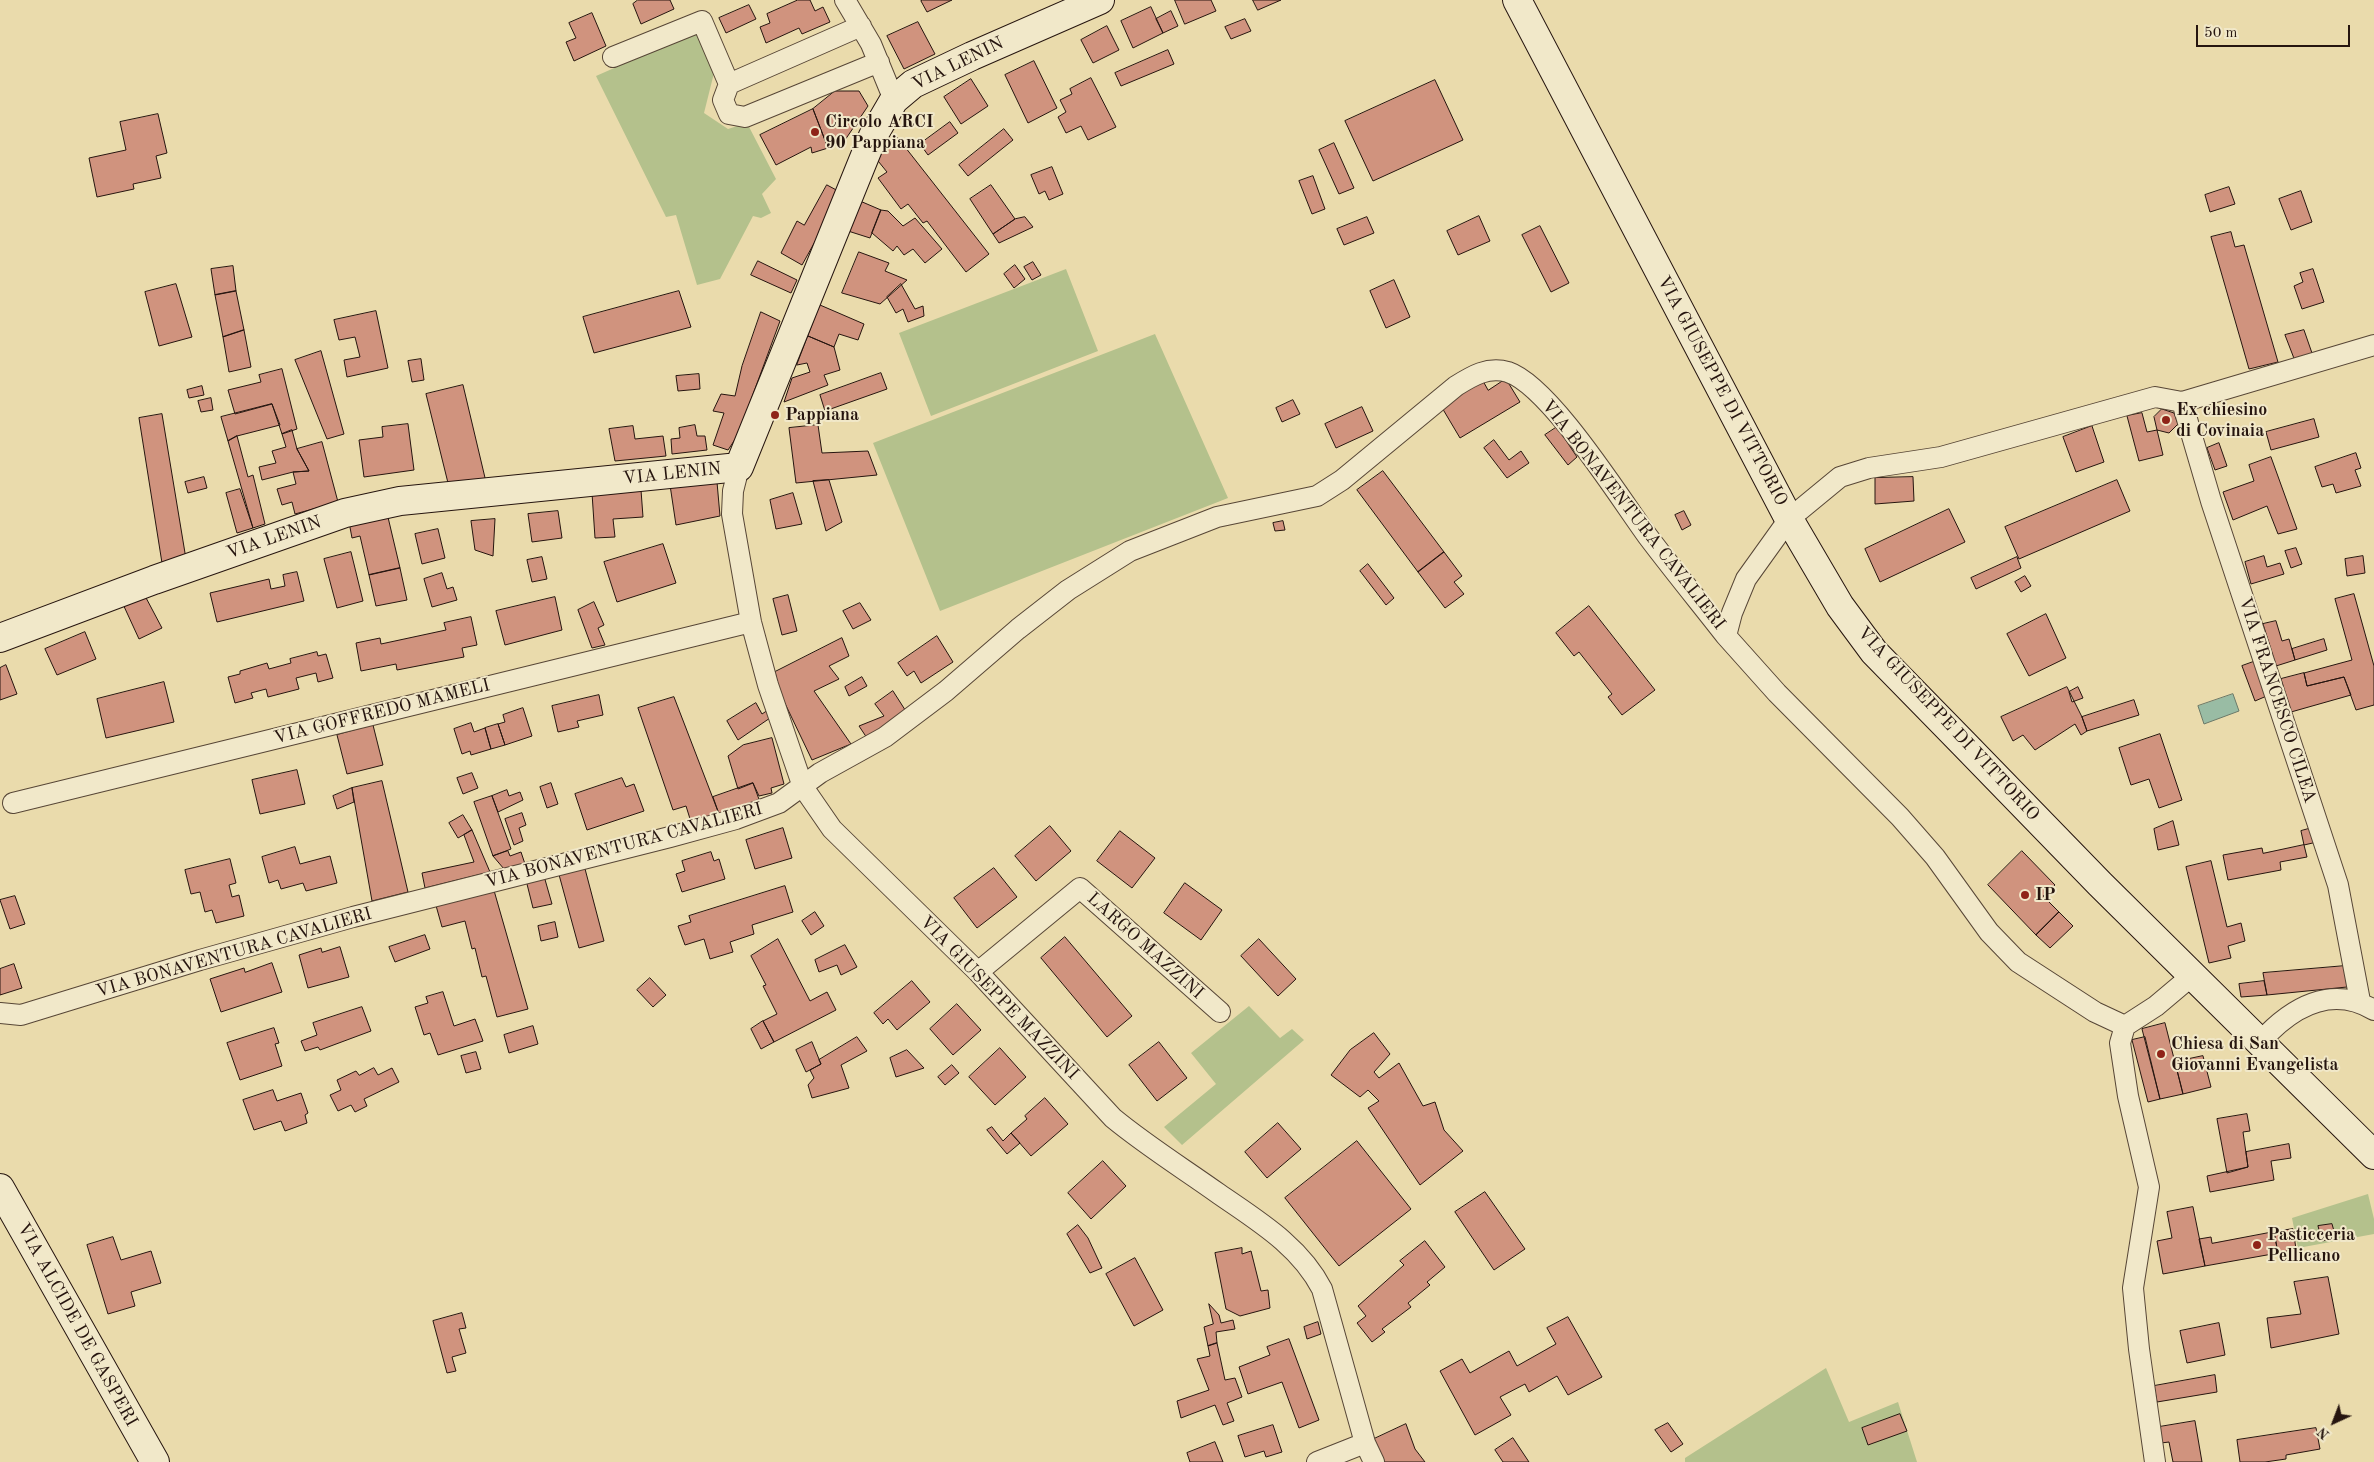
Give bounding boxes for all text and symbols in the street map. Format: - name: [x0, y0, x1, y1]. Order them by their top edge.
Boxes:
- scale bar: [2199, 15, 2353, 47]
- text: 50 m: [2204, 26, 2238, 41]
- street label: VIA LENIN: [909, 33, 1007, 95]
- place label: Circolo ARCI 90 Pappiana: [825, 111, 934, 154]
- marker: Circolo ARCI 90 Pappiana: [809, 126, 821, 138]
- street label: VIA GIUSEPPE DI VITTORIO: [1652, 272, 1792, 510]
- street label: VIA BONAVENTURA CAVALIERI: [1536, 396, 1730, 634]
- place label: Ex chiesino di Covinaia: [2176, 399, 2267, 442]
- place label: Pappiana: [785, 404, 859, 426]
- marker: Pappiana: [769, 409, 781, 421]
- marker: Ex chiesino di Covinaia: [2160, 414, 2172, 426]
- street label: VIA LENIN: [622, 458, 722, 490]
- street label: VIA LENIN: [224, 512, 324, 564]
- street label: VIA FRANCESCO CILEA: [2233, 594, 2321, 806]
- street label: VIA GIUSEPPE DI VITTORIO: [1852, 622, 2044, 826]
- street label: VIA GOFFREDO MAMELI: [272, 675, 492, 749]
- street label: VIA BONAVENTURA CAVALIERI: [483, 799, 765, 893]
- place label: IP: [2035, 884, 2056, 906]
- street label: LARGO MAZZINI: [1082, 888, 1208, 1004]
- marker: IP: [2019, 889, 2031, 901]
- street label: VIA BONAVENTURA CAVALIERI: [93, 903, 375, 1003]
- street label: VIA GIUSEPPE MAZZINI: [915, 911, 1083, 1085]
- place label: Chiesa di San Giovanni Evangelista: [2171, 1033, 2339, 1076]
- marker: Chiesa di San Giovanni Evangelista: [2155, 1048, 2167, 1060]
- street label: VIA ALCIDE DE GASPERI: [12, 1219, 142, 1431]
- place label: Pasticceria Pellicano: [2267, 1224, 2355, 1266]
- marker: Pasticceria Pellicano: [2251, 1239, 2263, 1251]
- north arrow: [2309, 1397, 2359, 1447]
- text: N: [2315, 1424, 2332, 1442]

